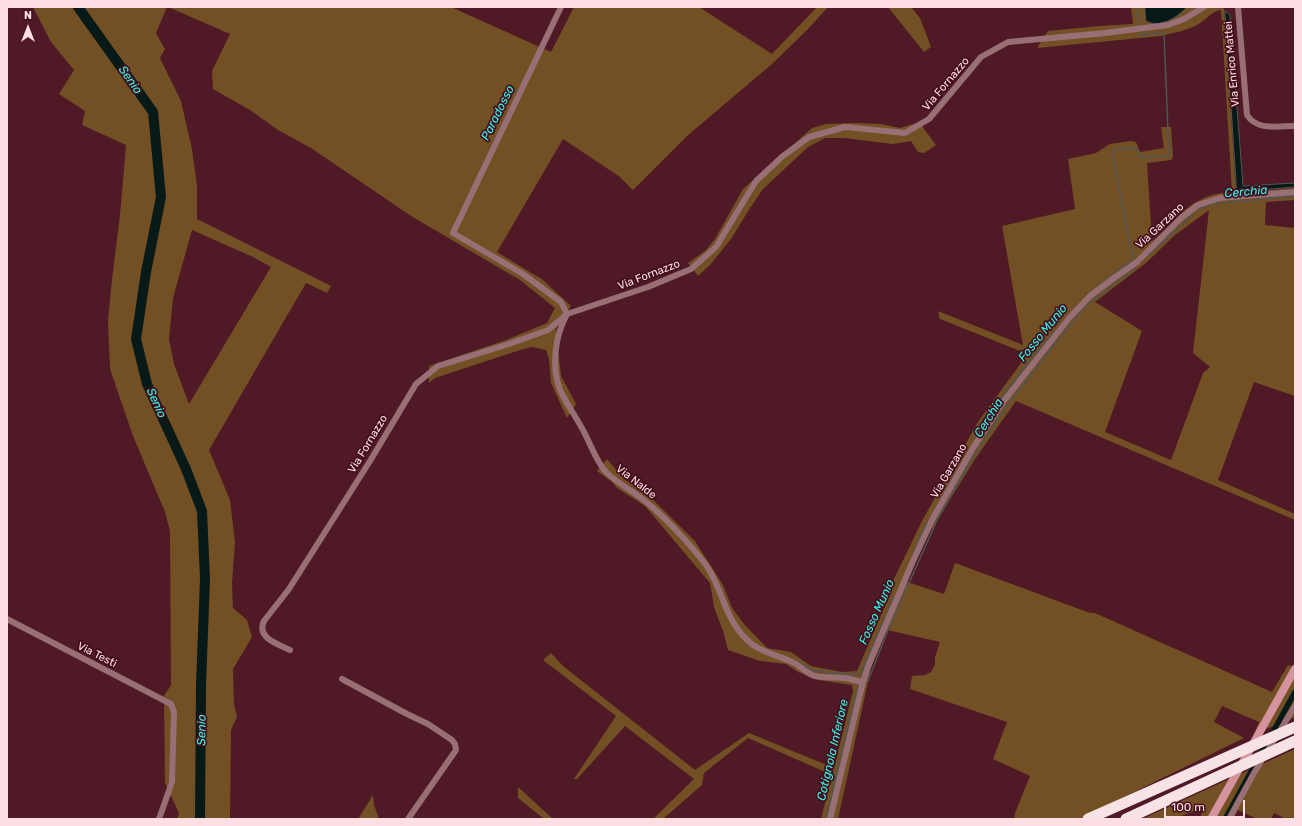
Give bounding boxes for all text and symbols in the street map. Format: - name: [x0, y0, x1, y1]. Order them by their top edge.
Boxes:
- north arrow: [8, 8, 48, 48]
- text: N: [24, 9, 32, 22]
- street label: Via Enrico Mattei: [1222, 21, 1242, 107]
- street label: Via Fornazzo: [920, 55, 972, 113]
- water label: Senio: [115, 63, 145, 97]
- water label: Paradosso: [478, 83, 518, 143]
- water label: Cerchia: [1224, 183, 1268, 201]
- street label: Via Garzano: [1133, 200, 1187, 252]
- street label: Via Fornazzo: [616, 257, 682, 293]
- water label: Fosso Munio: [1015, 301, 1071, 365]
- water label: Senio: [143, 386, 169, 420]
- water label: Cerchia: [971, 396, 1007, 440]
- street label: Via Fornazzo: [345, 412, 391, 476]
- street label: Via Garzano: [928, 441, 970, 501]
- street label: Via Nalde: [613, 462, 659, 502]
- water label: Fosso Munio: [856, 577, 898, 647]
- street label: Via Testi: [75, 639, 119, 671]
- water label: Cotignola Inferiore: [814, 698, 852, 802]
- water label: Senio: [195, 714, 209, 746]
- scale bar: [1166, 792, 1247, 818]
- text: 100 m: [1171, 800, 1205, 814]

